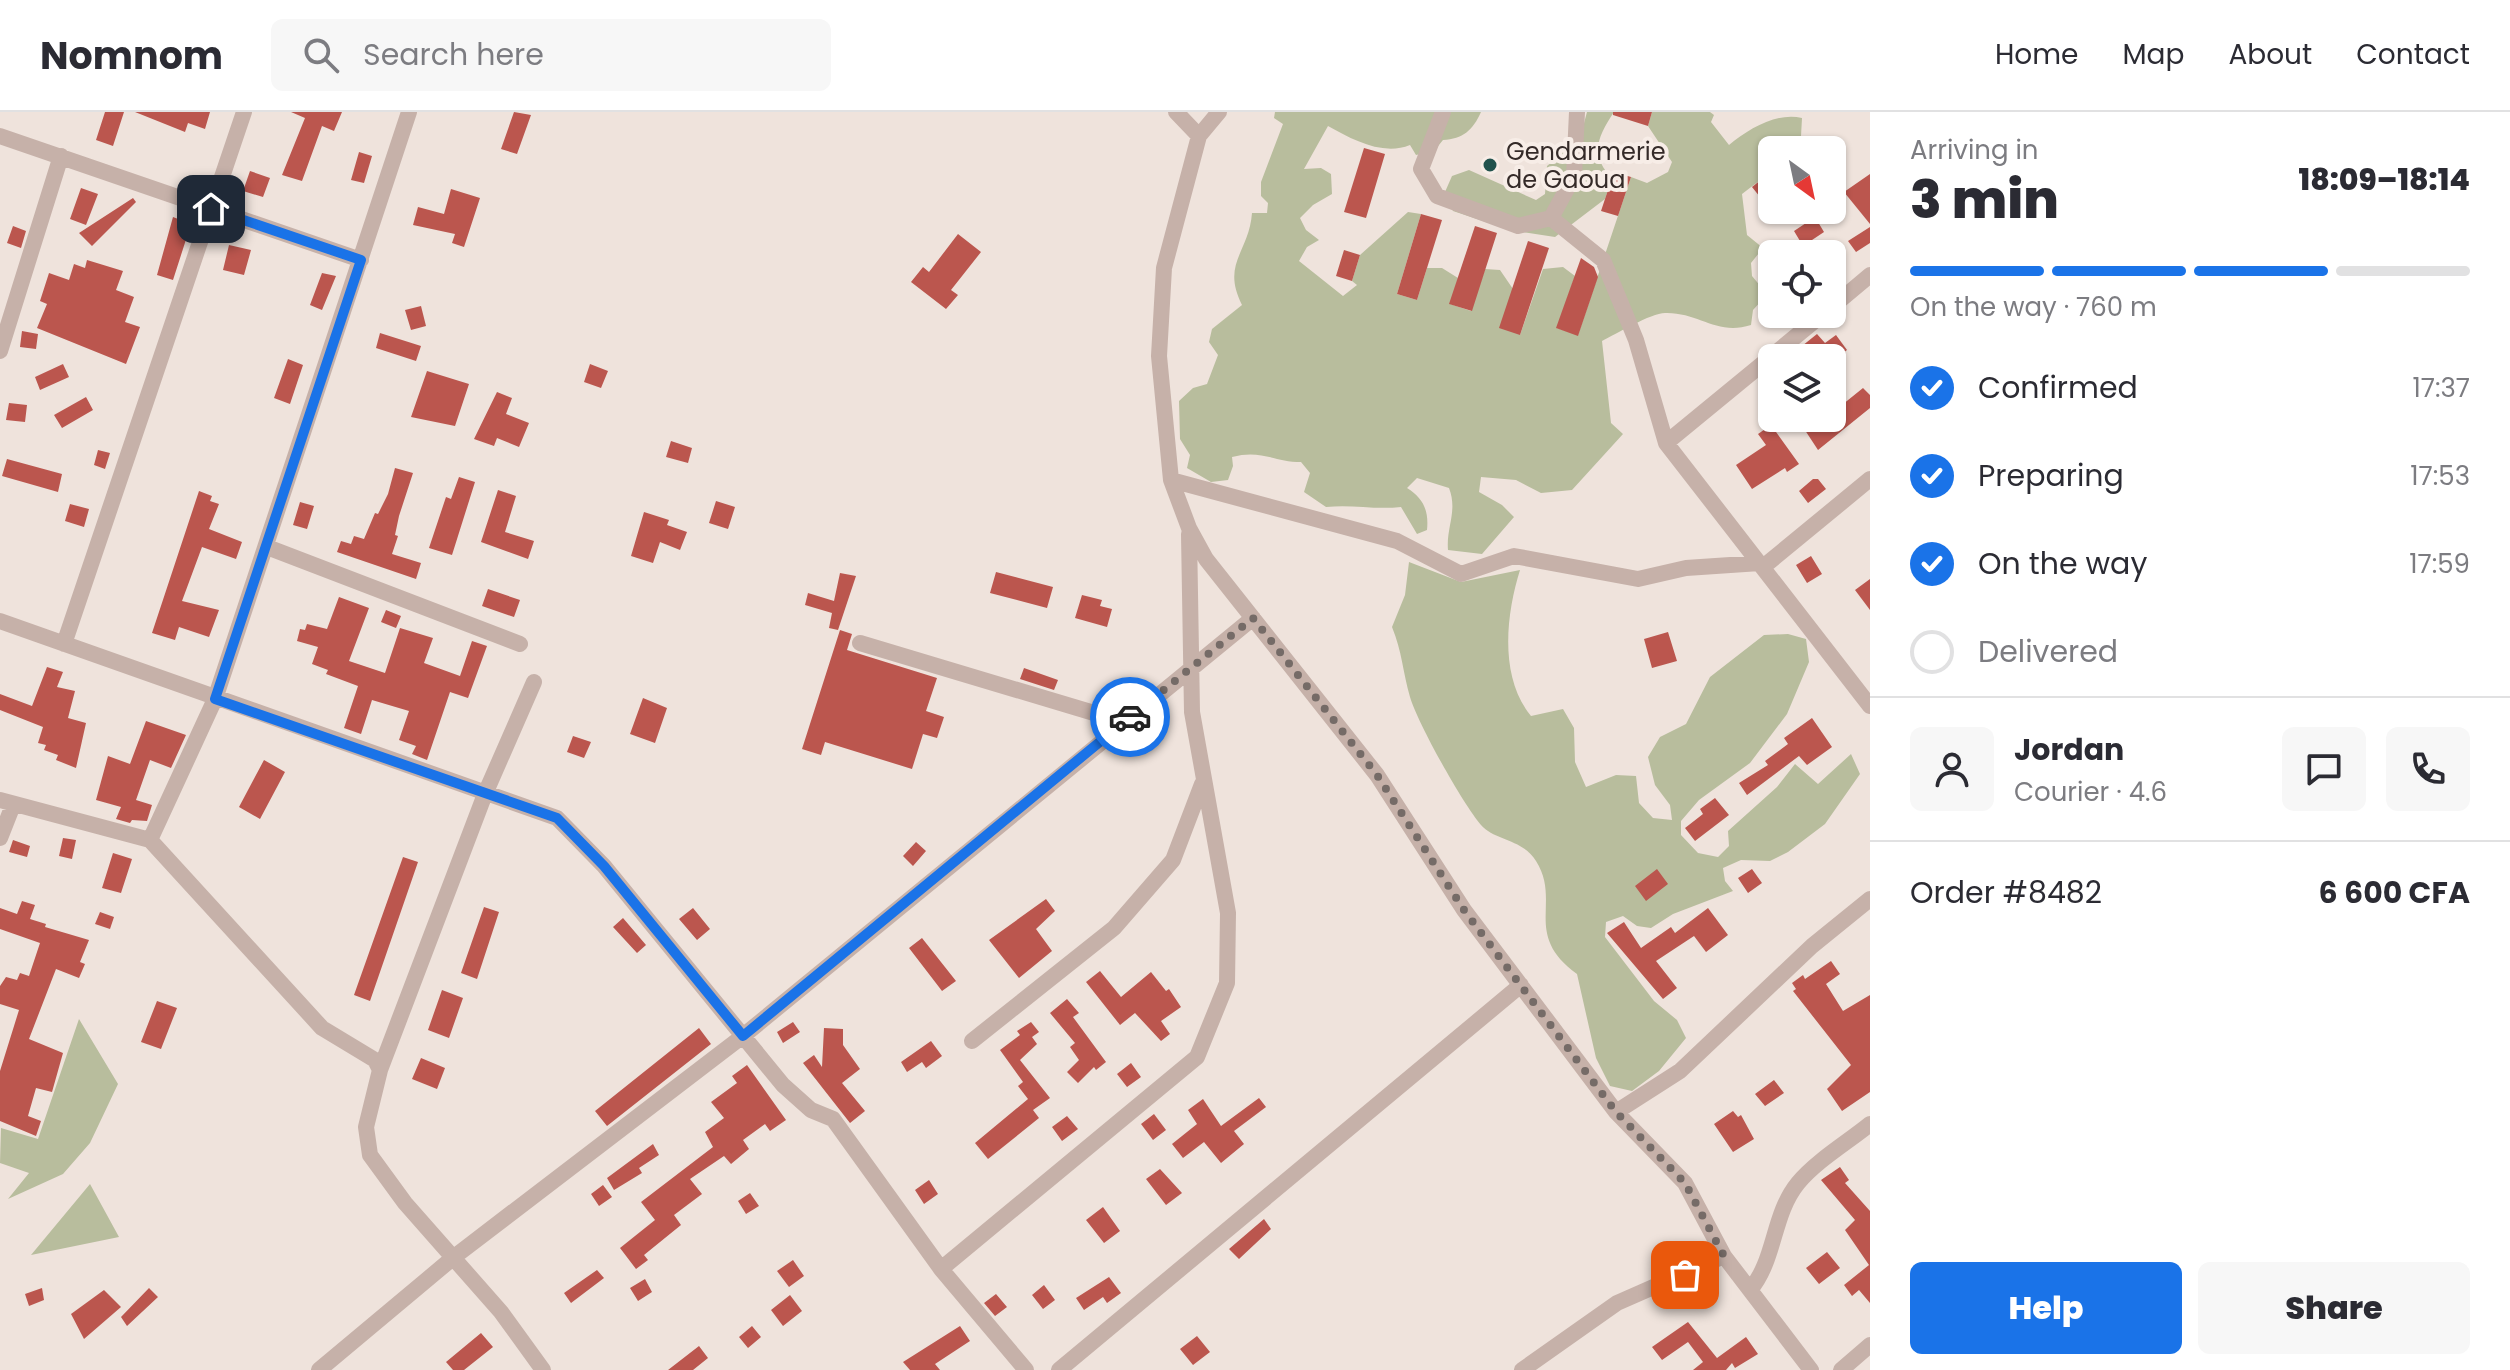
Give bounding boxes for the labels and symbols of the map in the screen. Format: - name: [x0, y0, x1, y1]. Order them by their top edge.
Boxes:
- place label: Gendarmerie de Gaoua: [1506, 135, 1666, 196]
- north arrow: [1758, 136, 1846, 224]
- marker: Gendarmerie de Gaoua: [1481, 156, 1499, 174]
- pin: [177, 175, 245, 243]
- courier: [1090, 677, 1170, 757]
- pin: [1651, 1241, 1719, 1309]

